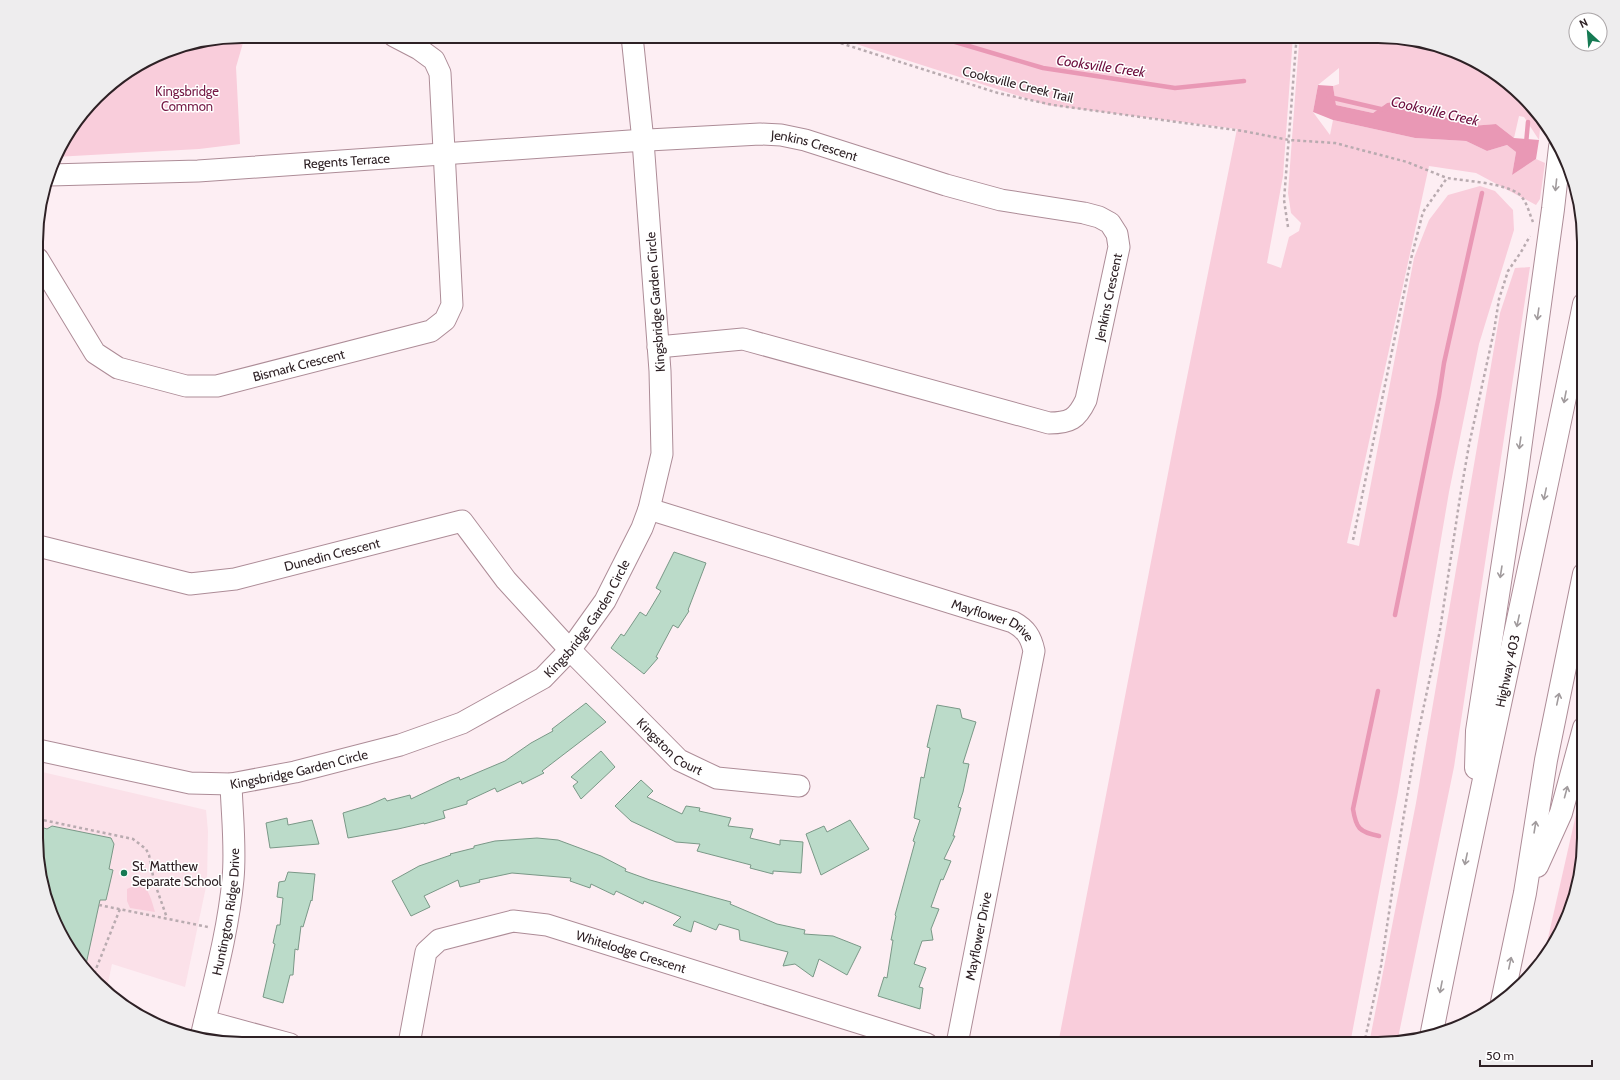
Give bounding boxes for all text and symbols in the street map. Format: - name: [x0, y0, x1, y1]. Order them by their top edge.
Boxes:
- north arrow: [1568, 12, 1608, 52]
- text: N: [1577, 15, 1590, 31]
- water label: Cooksville Creek: [1056, 51, 1147, 81]
- street label: Cooksville Creek Trail: [961, 62, 1075, 106]
- park label: Kingsbridge Common: [155, 83, 219, 114]
- water label: Cooksville Creek: [1389, 92, 1482, 130]
- street label: Jenkins Crescent: [770, 126, 860, 164]
- street label: Regents Terrace: [303, 150, 391, 172]
- one-way arrow: [1552, 178, 1559, 191]
- street label: Kingsbridge Garden Circle: [642, 231, 668, 373]
- street label: Jenkins Crescent: [1091, 251, 1125, 343]
- one-way arrow: [1534, 307, 1542, 320]
- street label: Bismark Crescent: [251, 345, 347, 385]
- one-way arrow: [1561, 391, 1569, 404]
- one-way arrow: [1516, 436, 1524, 449]
- one-way arrow: [1541, 487, 1549, 500]
- street label: Dunedin Crescent: [282, 534, 382, 574]
- street label: Kingsbridge Garden Circle: [540, 556, 633, 681]
- one-way arrow: [1497, 565, 1505, 578]
- street label: Mayflower Drive: [950, 595, 1038, 644]
- one-way arrow: [1513, 614, 1521, 627]
- street label: Highway 403: [1492, 633, 1523, 709]
- one-way arrow: [1554, 693, 1562, 706]
- street label: Kingston Court: [634, 714, 706, 778]
- street label: Kingsbridge Garden Circle: [229, 746, 370, 792]
- one-way arrow: [1563, 786, 1571, 799]
- one-way arrow: [1531, 821, 1539, 834]
- street label: Huntington Ridge Drive: [208, 848, 242, 977]
- one-way arrow: [1462, 852, 1470, 865]
- place label: St. Matthew Separate School: [132, 858, 222, 889]
- marker: St. Matthew Separate School: [119, 868, 129, 878]
- street label: Mayflower Drive: [962, 890, 994, 982]
- street label: Whitelodge Crescent: [574, 927, 689, 976]
- one-way arrow: [1507, 957, 1515, 970]
- one-way arrow: [1437, 980, 1445, 993]
- scale bar: [1480, 1042, 1592, 1068]
- text: 50 m: [1486, 1048, 1514, 1063]

